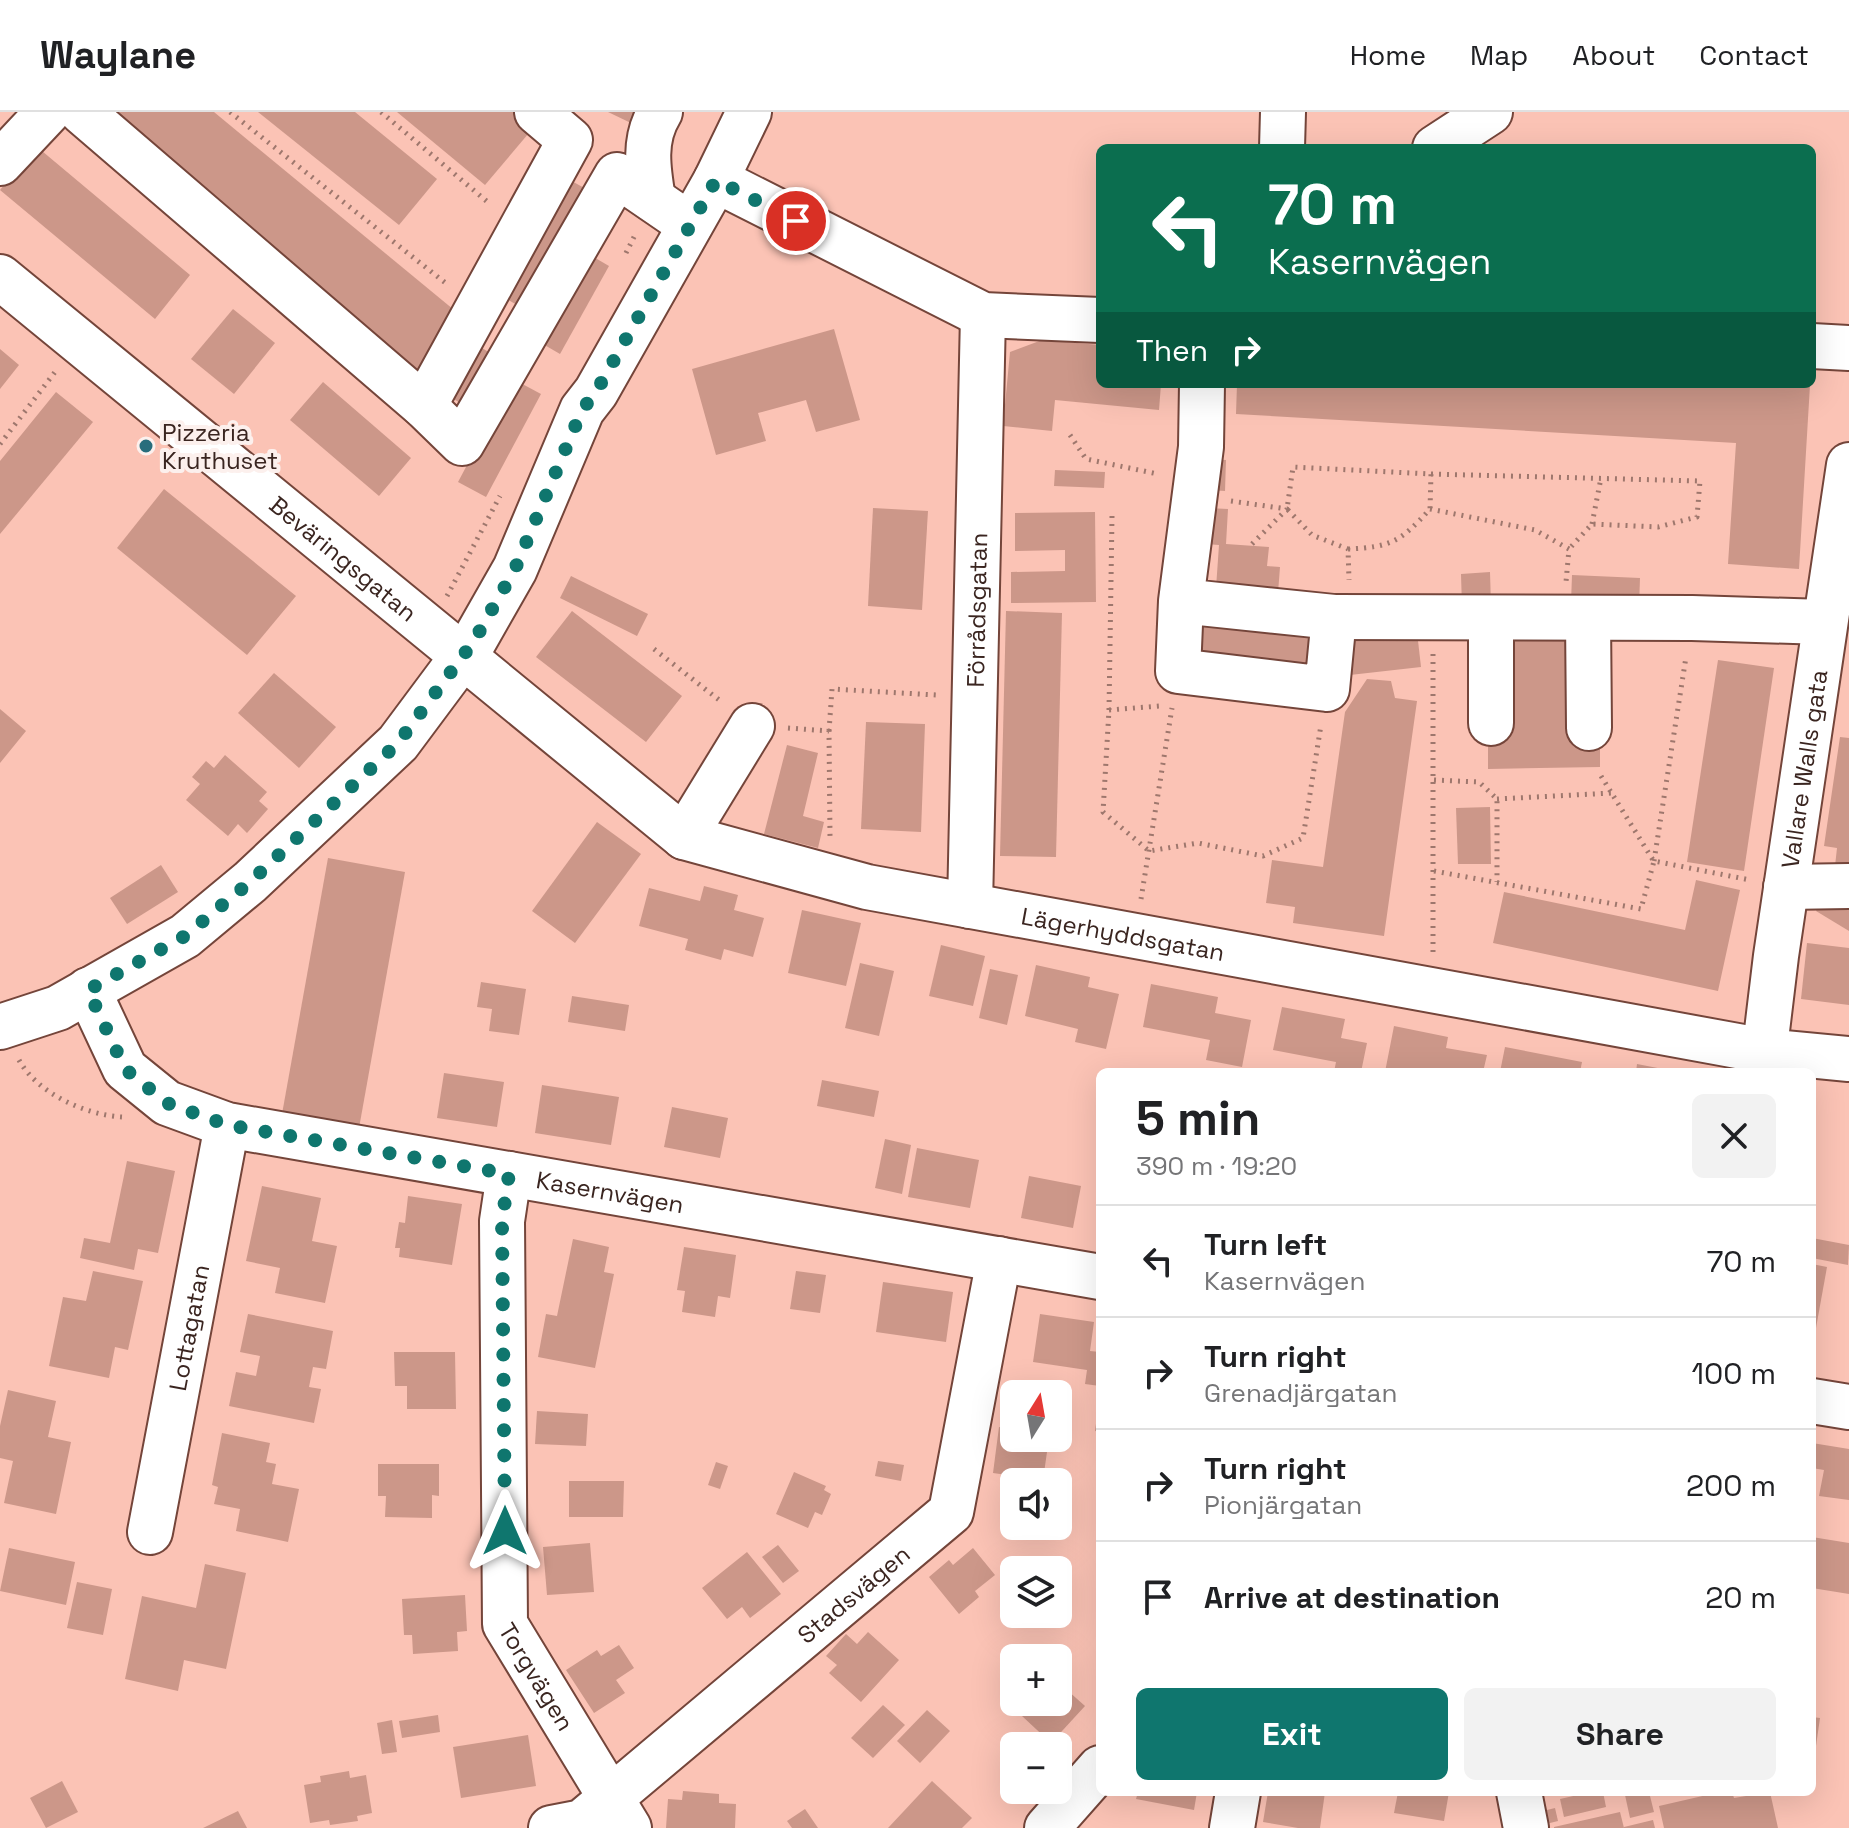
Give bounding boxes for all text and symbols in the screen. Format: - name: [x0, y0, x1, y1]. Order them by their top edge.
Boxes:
- text: Waylane: [40, 31, 196, 79]
- text: Home: [1350, 37, 1426, 73]
- text: Map: [1470, 37, 1528, 73]
- text: About: [1572, 37, 1655, 73]
- text: Contact: [1699, 37, 1809, 73]
- text: 70 m: [1268, 169, 1397, 240]
- icon: left: [1136, 176, 1240, 280]
- pin: [762, 187, 830, 255]
- icon: arrive: [774, 199, 818, 243]
- text: Kasernvägen: [1268, 239, 1491, 285]
- icon: right: [1224, 328, 1268, 372]
- text: Then: [1136, 331, 1208, 370]
- place label: Pizzeria Kruthuset: [162, 417, 278, 476]
- marker: Pizzeria Kruthuset: [137, 437, 155, 455]
- street label: Beväringsgatan: [263, 489, 424, 628]
- street label: Förrådsgatan: [959, 532, 994, 688]
- street label: Vallare Walls gata: [1774, 667, 1834, 870]
- street label: Lägerhyddsgatan: [1019, 900, 1227, 968]
- text: 5 min: [1136, 1088, 1260, 1149]
- button: close: [1692, 1094, 1776, 1178]
- text: 390 m · 19:20: [1136, 1149, 1297, 1183]
- street label: Kasernvägen: [534, 1164, 686, 1220]
- text: Turn left: [1204, 1225, 1327, 1264]
- icon: left: [1136, 1239, 1180, 1283]
- text: 70 m: [1707, 1242, 1776, 1281]
- street label: Lottagatan: [162, 1262, 216, 1393]
- text: Kasernvägen: [1204, 1264, 1365, 1298]
- text: Turn right: [1204, 1337, 1347, 1376]
- icon: right: [1136, 1351, 1180, 1395]
- text: 100 m: [1691, 1354, 1776, 1393]
- text: Grenadjärgatan: [1204, 1376, 1397, 1410]
- north arrow: [1000, 1380, 1072, 1452]
- map controls: [1000, 1380, 1072, 1804]
- text: Turn right: [1204, 1449, 1347, 1488]
- icon: right: [1136, 1463, 1180, 1507]
- text: 200 m: [1686, 1466, 1776, 1505]
- button: sound: [1000, 1468, 1072, 1540]
- text: Pionjärgatan: [1204, 1488, 1362, 1522]
- position arrow: [463, 1489, 547, 1573]
- street label: Stadsvägen: [791, 1538, 916, 1650]
- button: layers: [1000, 1556, 1072, 1628]
- icon: arrive: [1136, 1575, 1180, 1619]
- text: Arrive at destination: [1204, 1578, 1500, 1617]
- text: 20 m: [1705, 1578, 1776, 1617]
- street label: Torgvägen: [492, 1617, 582, 1736]
- button: +: [1000, 1644, 1072, 1716]
- button: Exit: [1136, 1688, 1448, 1780]
- button: Share: [1464, 1688, 1776, 1780]
- button: −: [1000, 1732, 1072, 1804]

